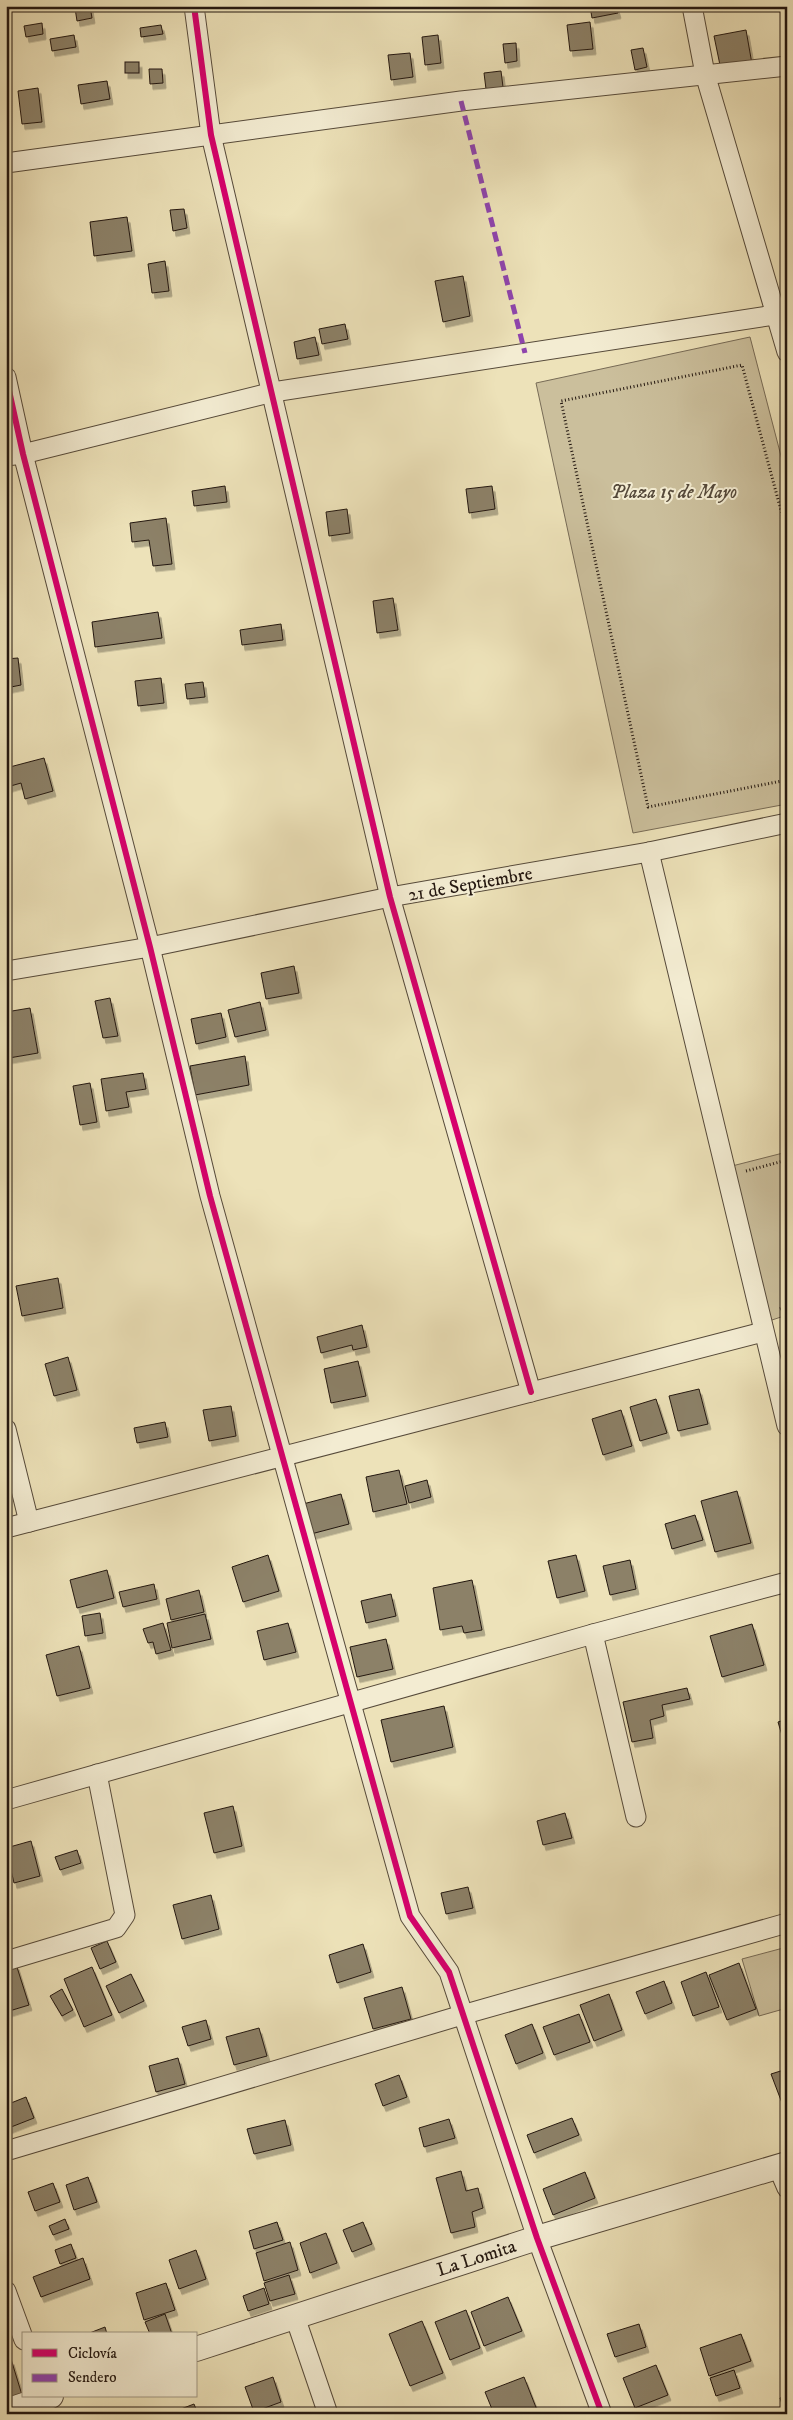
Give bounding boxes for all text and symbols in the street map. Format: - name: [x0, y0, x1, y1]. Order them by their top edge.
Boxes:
- park label: Plaza 15 de Mayo: [611, 481, 737, 504]
- street label: 21 de Septiembre: [406, 862, 534, 907]
- street label: La Lomita: [434, 2235, 519, 2282]
- legend: [22, 2332, 198, 2398]
- text: Ciclovía: [68, 2344, 117, 2363]
- text: Sendero: [68, 2368, 116, 2387]

